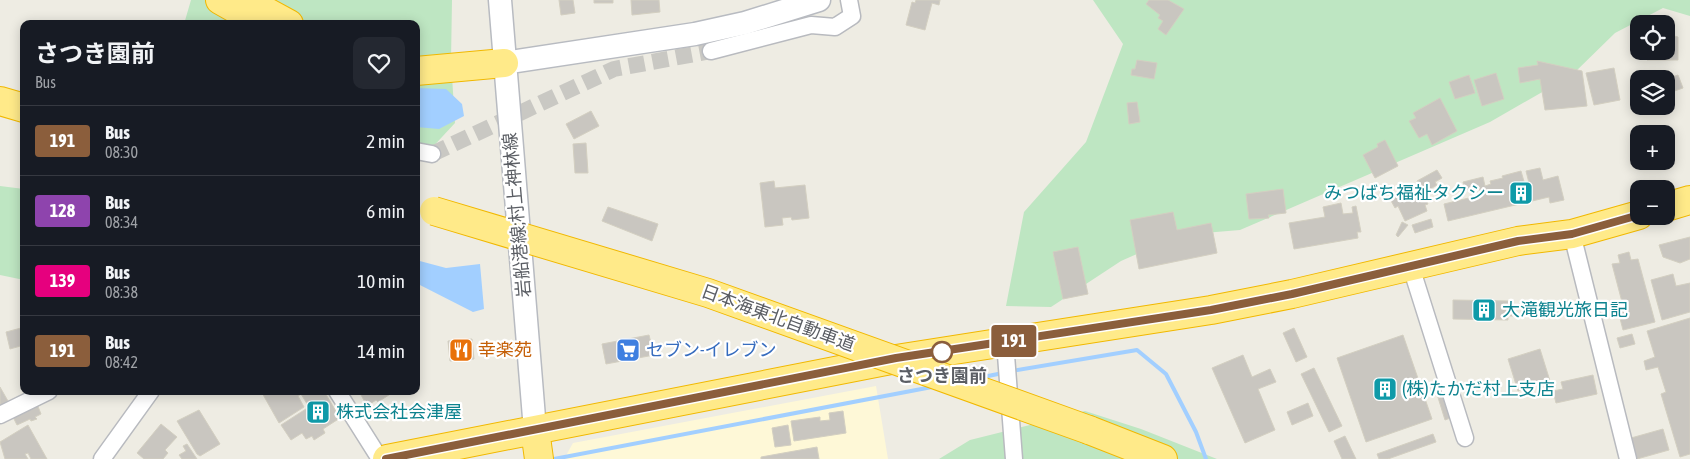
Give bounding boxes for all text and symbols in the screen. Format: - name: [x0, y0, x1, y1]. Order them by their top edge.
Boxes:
- map controls: [1630, 15, 1675, 225]
- button: locate: [1630, 15, 1675, 60]
- button: heart: [353, 37, 405, 89]
- text: さつき園前: [35, 40, 155, 67]
- button: layers: [1630, 70, 1675, 115]
- text: Bus: [35, 73, 56, 91]
- text: Bus: [105, 121, 130, 143]
- button: +: [1630, 125, 1675, 170]
- text: 191: [50, 130, 75, 151]
- text: 2 min: [366, 130, 405, 152]
- street label: 岩船港線;村上神林線: [499, 132, 534, 298]
- text: 08:30: [105, 143, 138, 161]
- building icon: みつばち福祉タクシー: [1508, 180, 1534, 206]
- button: −: [1630, 180, 1675, 225]
- place label: みつばち福祉タクシー: [1324, 182, 1504, 203]
- text: Bus: [105, 191, 130, 213]
- text: 128: [50, 200, 75, 221]
- text: 6 min: [366, 200, 405, 222]
- text: 08:34: [105, 213, 138, 231]
- text: Bus: [105, 261, 130, 283]
- text: 139: [50, 270, 75, 291]
- text: 10 min: [357, 270, 405, 292]
- street label: 日本海東北自動車道: [698, 280, 858, 355]
- text: 08:38: [105, 283, 138, 301]
- building icon: 大滝観光旅日記: [1471, 297, 1497, 323]
- place label: 大滝観光旅日記: [1502, 299, 1628, 320]
- line badge: 191: [985, 325, 1043, 357]
- text: 191: [1001, 330, 1027, 351]
- text: Bus: [105, 331, 130, 353]
- restaurant icon: 幸楽苑: [448, 337, 474, 363]
- supermarket icon: セブン-イレブン: [615, 337, 641, 363]
- place label: 幸楽苑: [478, 339, 532, 360]
- place label: セブン-イレブン: [646, 339, 777, 360]
- text: 191: [50, 340, 75, 361]
- text: 14 min: [357, 340, 405, 362]
- marker: さつき園前: [931, 341, 953, 363]
- text: 08:42: [105, 353, 138, 371]
- place label: さつき園前: [897, 365, 987, 386]
- building icon: (株)たかだ村上支店: [1372, 376, 1398, 402]
- place label: (株)たかだ村上支店: [1402, 378, 1555, 399]
- building icon: 株式会社会津屋: [305, 399, 331, 425]
- place label: 株式会社会津屋: [336, 401, 462, 422]

